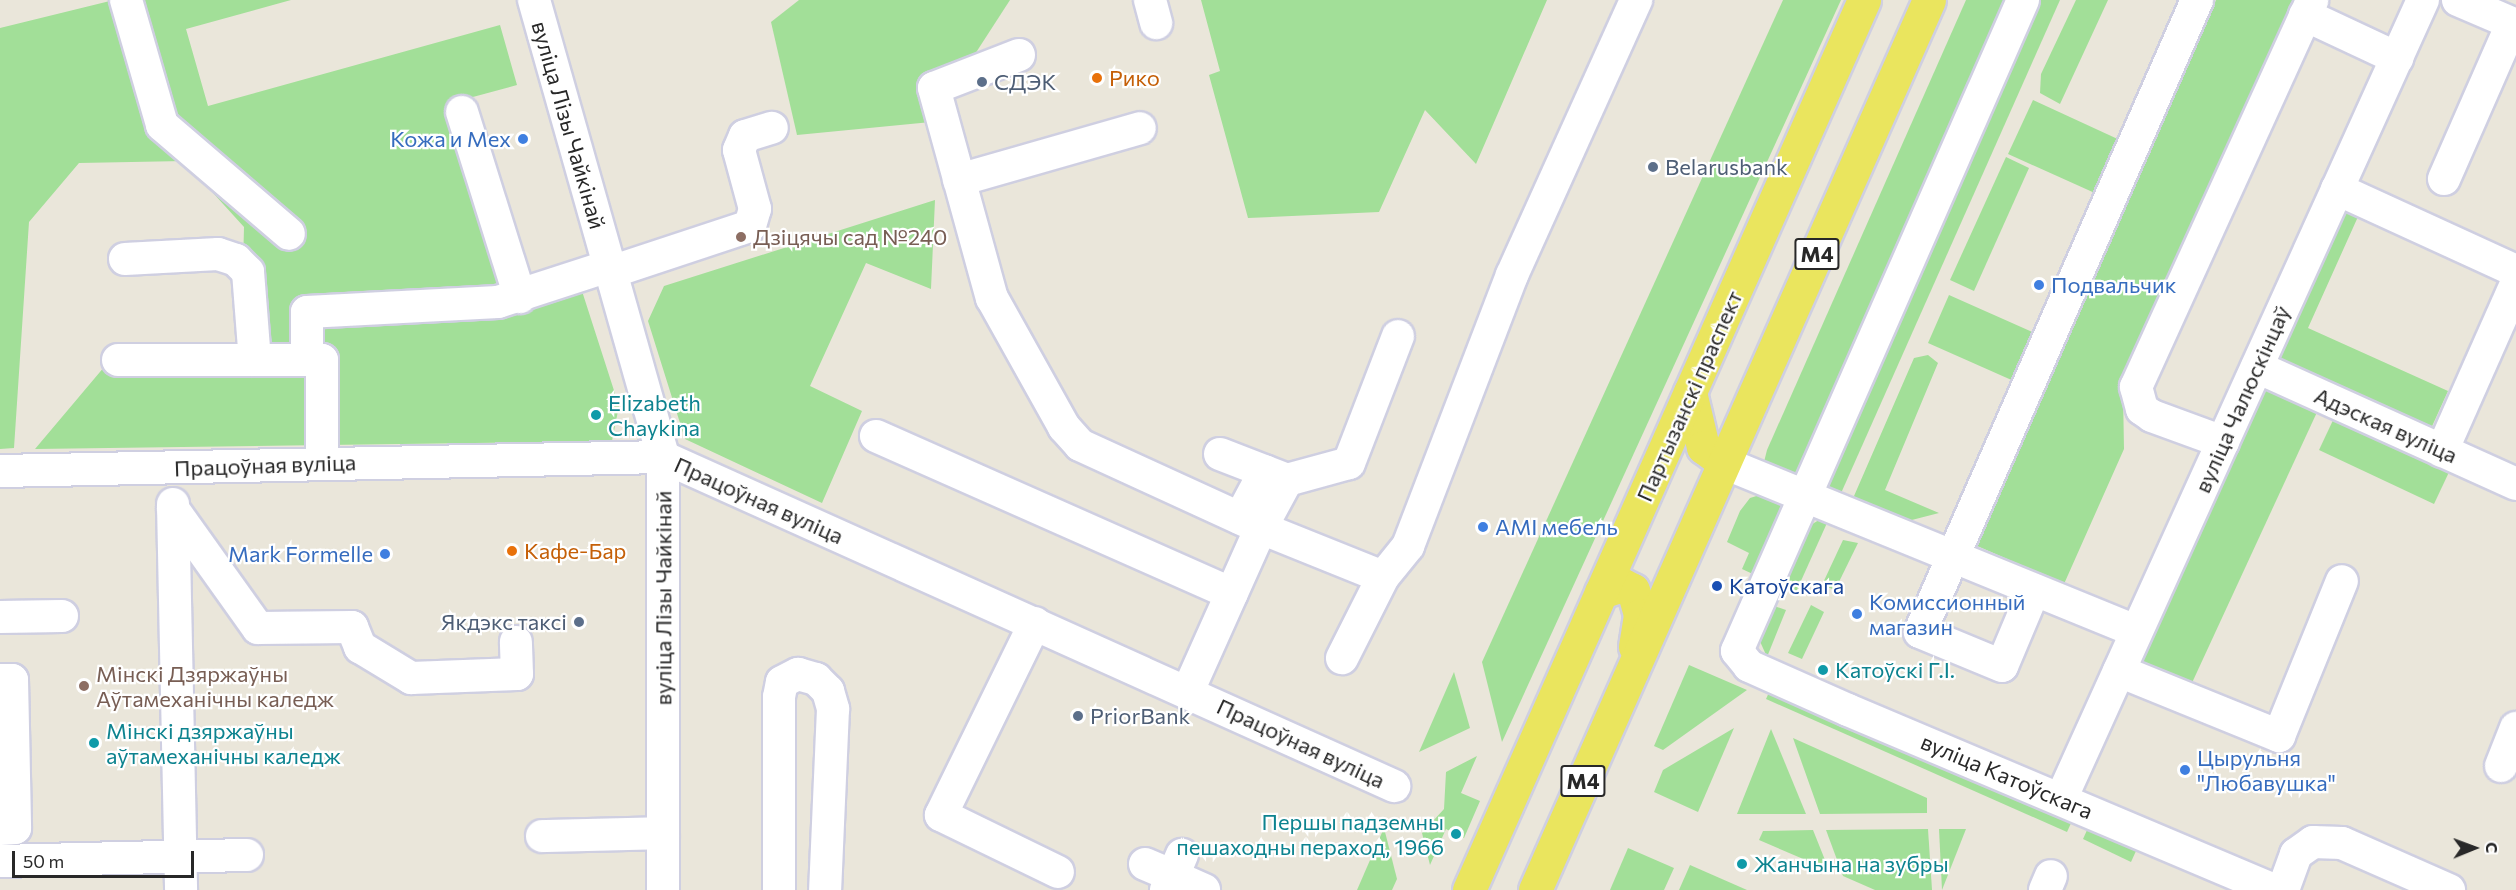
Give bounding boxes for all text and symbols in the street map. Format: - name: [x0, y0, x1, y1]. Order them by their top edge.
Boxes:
- street label: вуліца Лізы Чайкінай: [527, 18, 611, 232]
- place label: Рико: [1109, 65, 1160, 91]
- place label: СДЭК: [994, 69, 1056, 95]
- marker: Рико: [1090, 71, 1104, 85]
- marker: СДЭК: [975, 75, 989, 89]
- place label: Кожа и Мех: [390, 126, 511, 152]
- marker: Кожа и Мех: [516, 132, 530, 146]
- place label: Belarusbank: [1665, 154, 1788, 180]
- marker: Belarusbank: [1646, 160, 1660, 174]
- place label: Дзіцячы сад №240: [753, 224, 947, 250]
- marker: Дзіцячы сад №240: [734, 230, 748, 244]
- road number: М4: [1793, 236, 1841, 272]
- place label: Подвальчик: [2051, 272, 2176, 298]
- marker: Подвальчик: [2032, 278, 2046, 292]
- street label: Партызанскі праспект: [1631, 287, 1747, 505]
- street label: вуліца Чалюскінцаў: [2189, 301, 2295, 497]
- street label: Адэская вуліца: [2310, 382, 2462, 468]
- place label: Elizabeth Chaykina: [608, 389, 701, 440]
- marker: Elizabeth Chaykina: [589, 408, 603, 422]
- street label: Працоўная вуліца: [174, 449, 356, 481]
- street label: Працоўная вуліца: [670, 451, 848, 549]
- street label: вуліца Лізы Чайкінай: [650, 491, 676, 705]
- place label: AMI мебель: [1495, 514, 1618, 540]
- marker: AMI мебель: [1476, 520, 1490, 534]
- place label: Кафе-Бар: [524, 538, 626, 564]
- place label: Mark Formelle: [228, 541, 373, 567]
- marker: Кафе-Бар: [505, 544, 519, 558]
- marker: Mark Formelle: [378, 547, 392, 561]
- place label: Катоўскага: [1729, 573, 1844, 599]
- marker: Катоўскага: [1710, 579, 1724, 593]
- place label: Комиссионный магазин: [1869, 588, 2025, 640]
- marker: Комиссионный магазин: [1850, 607, 1864, 621]
- place label: Якдэкс таксі: [441, 609, 567, 635]
- marker: Якдэкс таксі: [572, 615, 586, 629]
- place label: Катоўскі Г.І.: [1835, 657, 1955, 683]
- place label: Мінскі Дзяржаўны Аўтамеханічны каледж: [96, 660, 334, 712]
- marker: Катоўскі Г.І.: [1816, 663, 1830, 677]
- marker: Мінскі Дзяржаўны Аўтамеханічны каледж: [77, 679, 91, 693]
- street label: Працоўная вуліца: [1213, 693, 1389, 793]
- place label: PriorBank: [1090, 703, 1190, 729]
- marker: PriorBank: [1071, 709, 1085, 723]
- place label: Мінскі дзяржаўны аўтамеханічны каледж: [106, 717, 341, 768]
- street label: вуліца Катоўскага: [1917, 728, 2097, 824]
- marker: Мінскі дзяржаўны аўтамеханічны каледж: [87, 736, 101, 750]
- place label: Цырульня "Любавушка": [2197, 744, 2336, 796]
- road number: М4: [1559, 763, 1607, 799]
- marker: Цырульня "Любавушка": [2178, 763, 2192, 777]
- place label: Першы падземны пешаходны пераход, 1966: [1176, 808, 1444, 860]
- north arrow: [2444, 818, 2504, 878]
- marker: Першы падземны пешаходны пераход, 1966: [1449, 827, 1463, 841]
- scale bar: [15, 839, 196, 877]
- text: С: [2483, 842, 2502, 853]
- text: 50 m: [23, 850, 64, 872]
- place label: Жанчына на зубры: [1754, 851, 1949, 877]
- marker: Жанчына на зубры: [1735, 857, 1749, 871]

